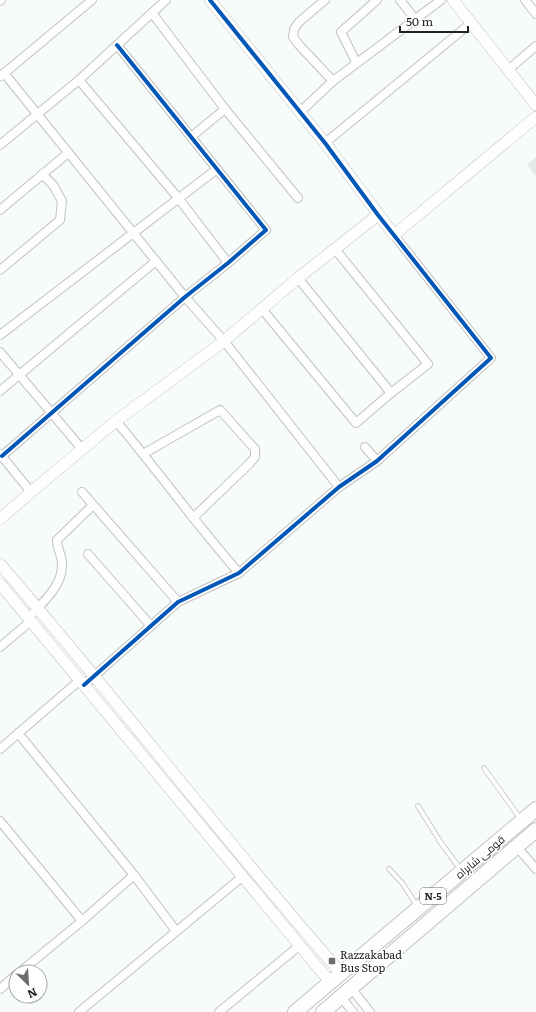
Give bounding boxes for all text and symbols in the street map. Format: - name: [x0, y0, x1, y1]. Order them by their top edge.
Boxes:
- scale bar: [400, 8, 468, 34]
- text: 50 m: [406, 12, 433, 30]
- street label: قومی شاہراہ: [451, 831, 508, 882]
- road number: N-5: [420, 888, 446, 904]
- place label: Razzakabad Bus Stop: [340, 946, 402, 975]
- marker: Razzakabad Bus Stop: [327, 956, 337, 966]
- north arrow: [8, 964, 48, 1004]
- text: N: [25, 985, 40, 1003]

